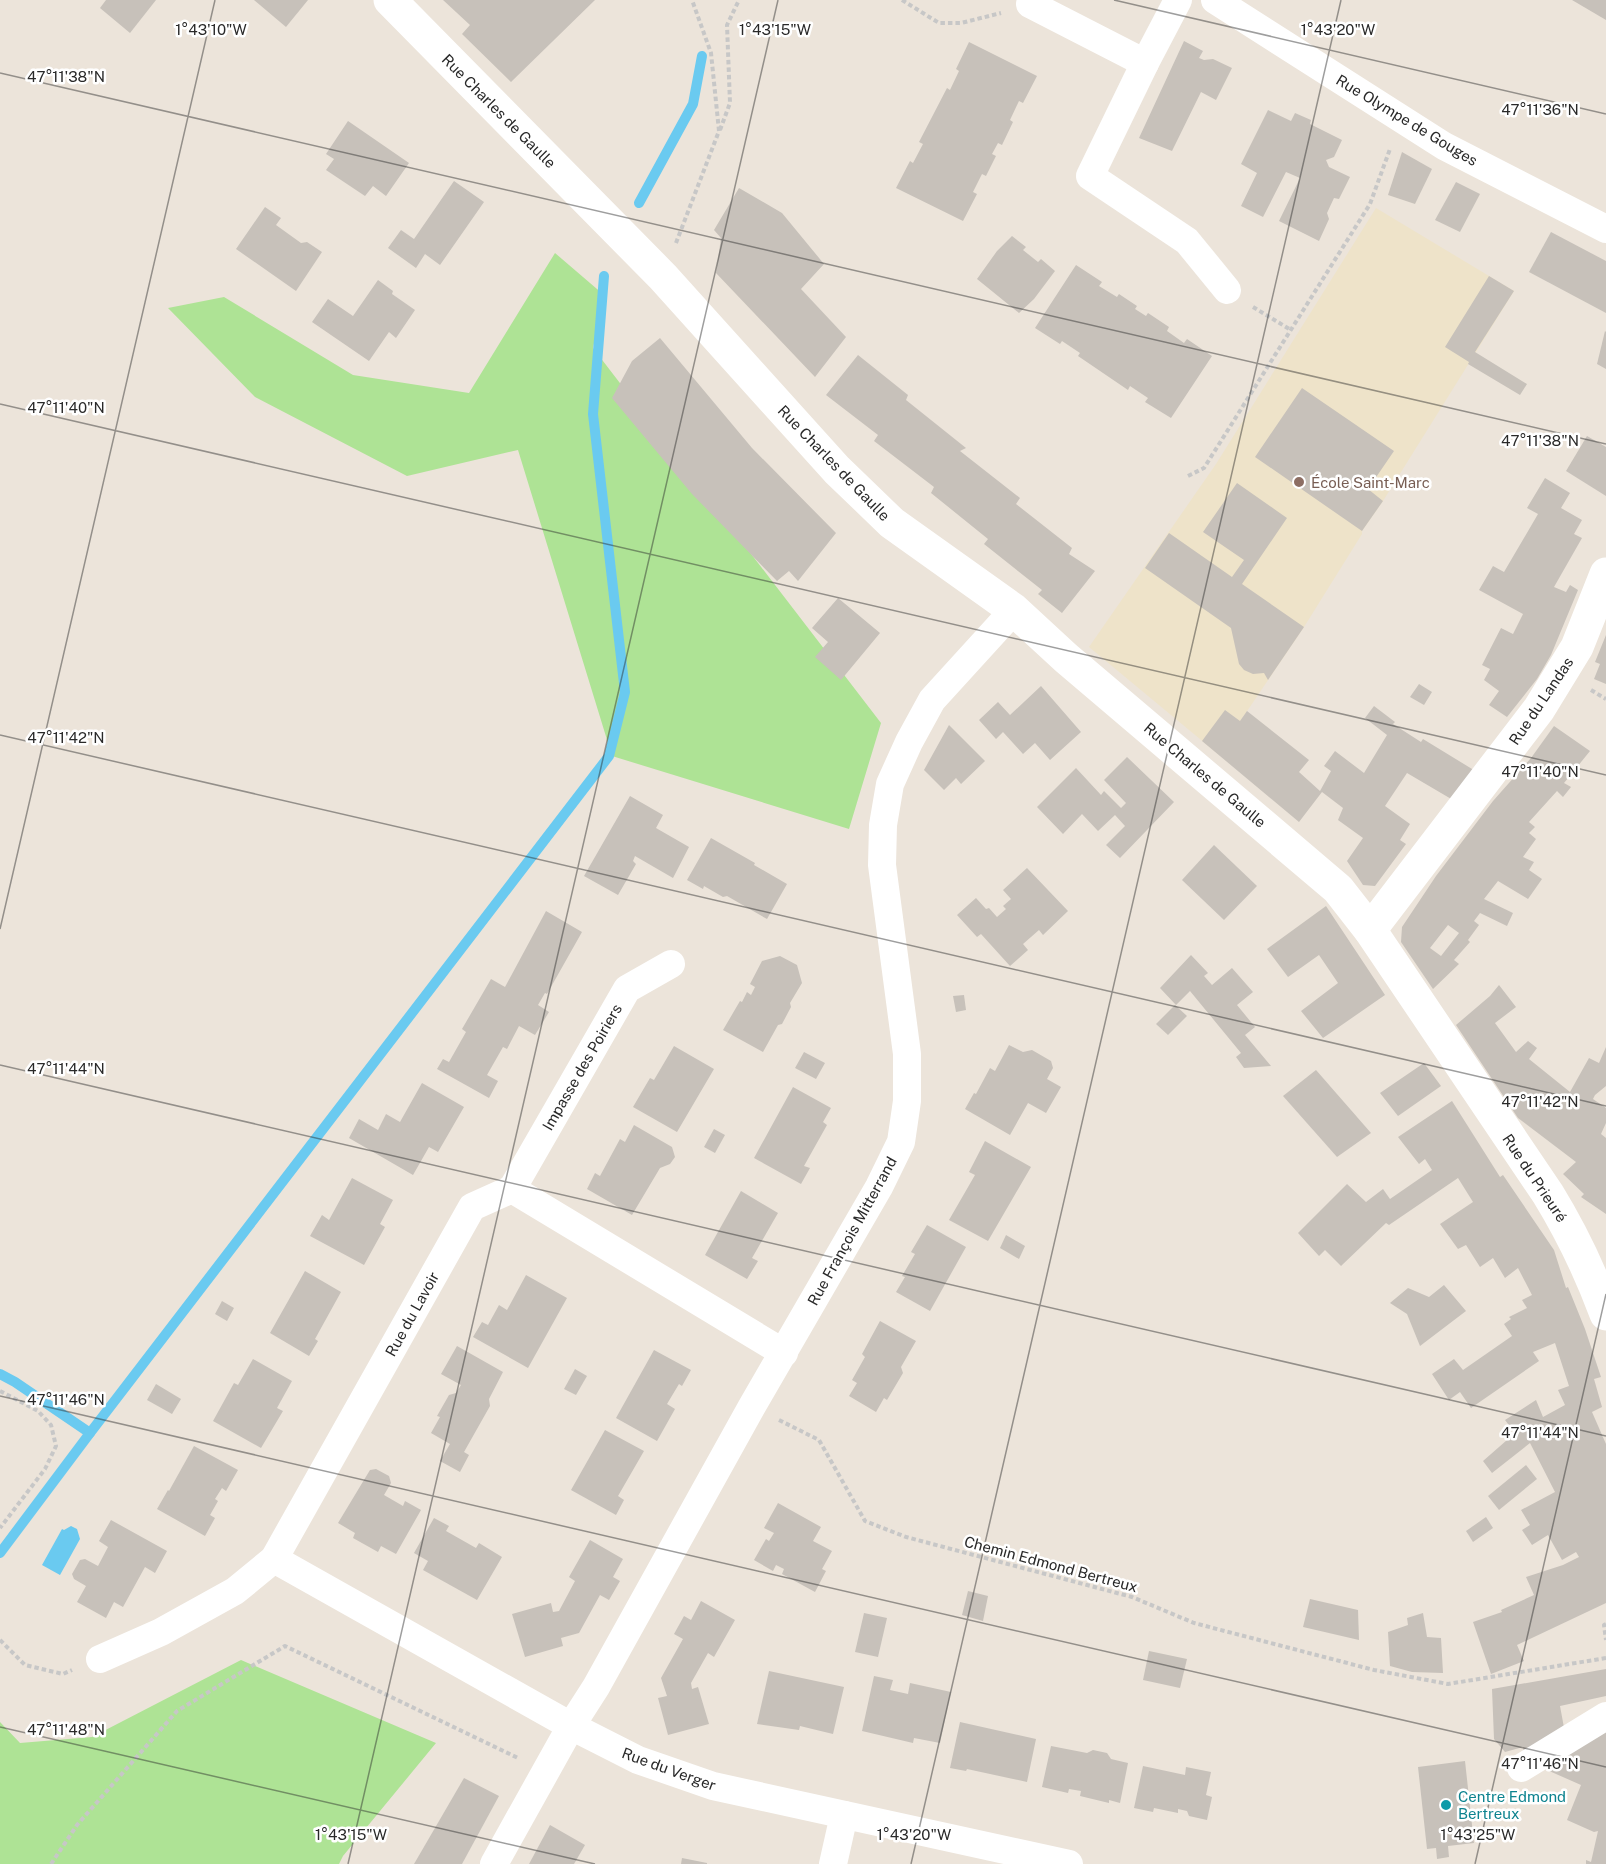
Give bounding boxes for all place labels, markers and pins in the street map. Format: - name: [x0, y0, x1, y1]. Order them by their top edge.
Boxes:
- place label: École Saint-Marc: [1311, 474, 1430, 491]
- marker: École Saint-Marc: [1292, 475, 1306, 489]
- place label: Centre Edmond Bertreux: [1458, 1788, 1566, 1822]
- marker: Centre Edmond Bertreux: [1439, 1798, 1453, 1812]

